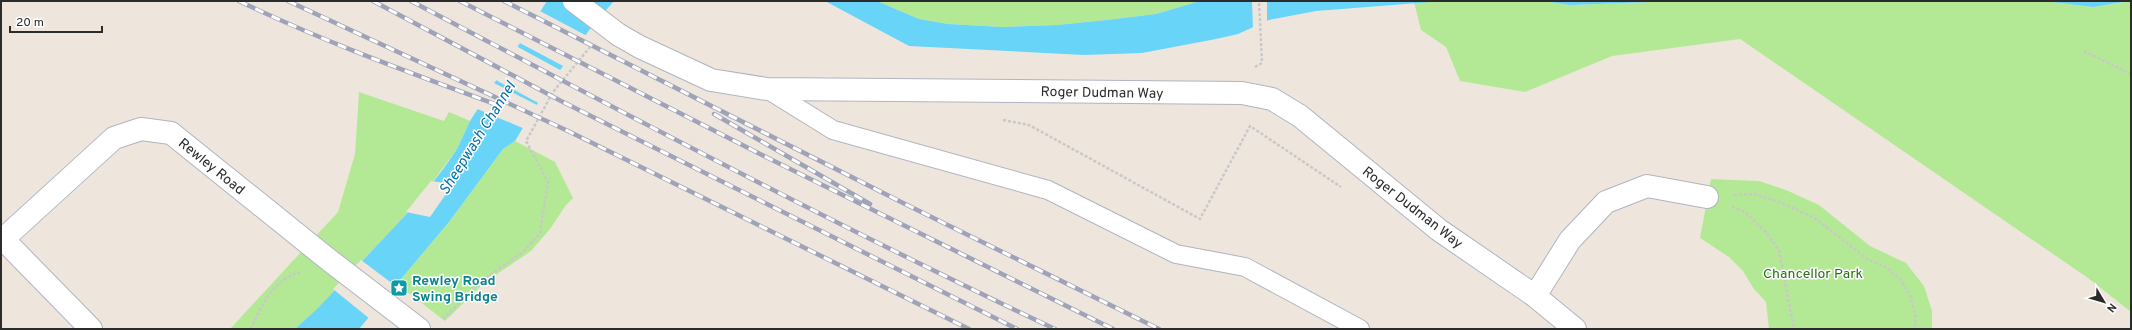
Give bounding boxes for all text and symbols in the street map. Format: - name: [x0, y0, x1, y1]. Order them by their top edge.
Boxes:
- scale bar: [10, 8, 102, 34]
- text: 20 m: [16, 15, 44, 31]
- water label: Sheepwash Channel: [436, 78, 521, 199]
- street label: Roger Dudman Way: [1040, 84, 1164, 103]
- street label: Rewley Road: [174, 135, 248, 199]
- street label: Roger Dudman Way: [1358, 164, 1466, 253]
- park label: Chancellor Park: [1763, 266, 1863, 283]
- place label: Rewley Road Swing Bridge: [412, 273, 498, 306]
- place icon: Rewley Road Swing Bridge: [389, 278, 409, 298]
- north arrow: [2084, 282, 2124, 322]
- text: N: [2103, 300, 2119, 315]

